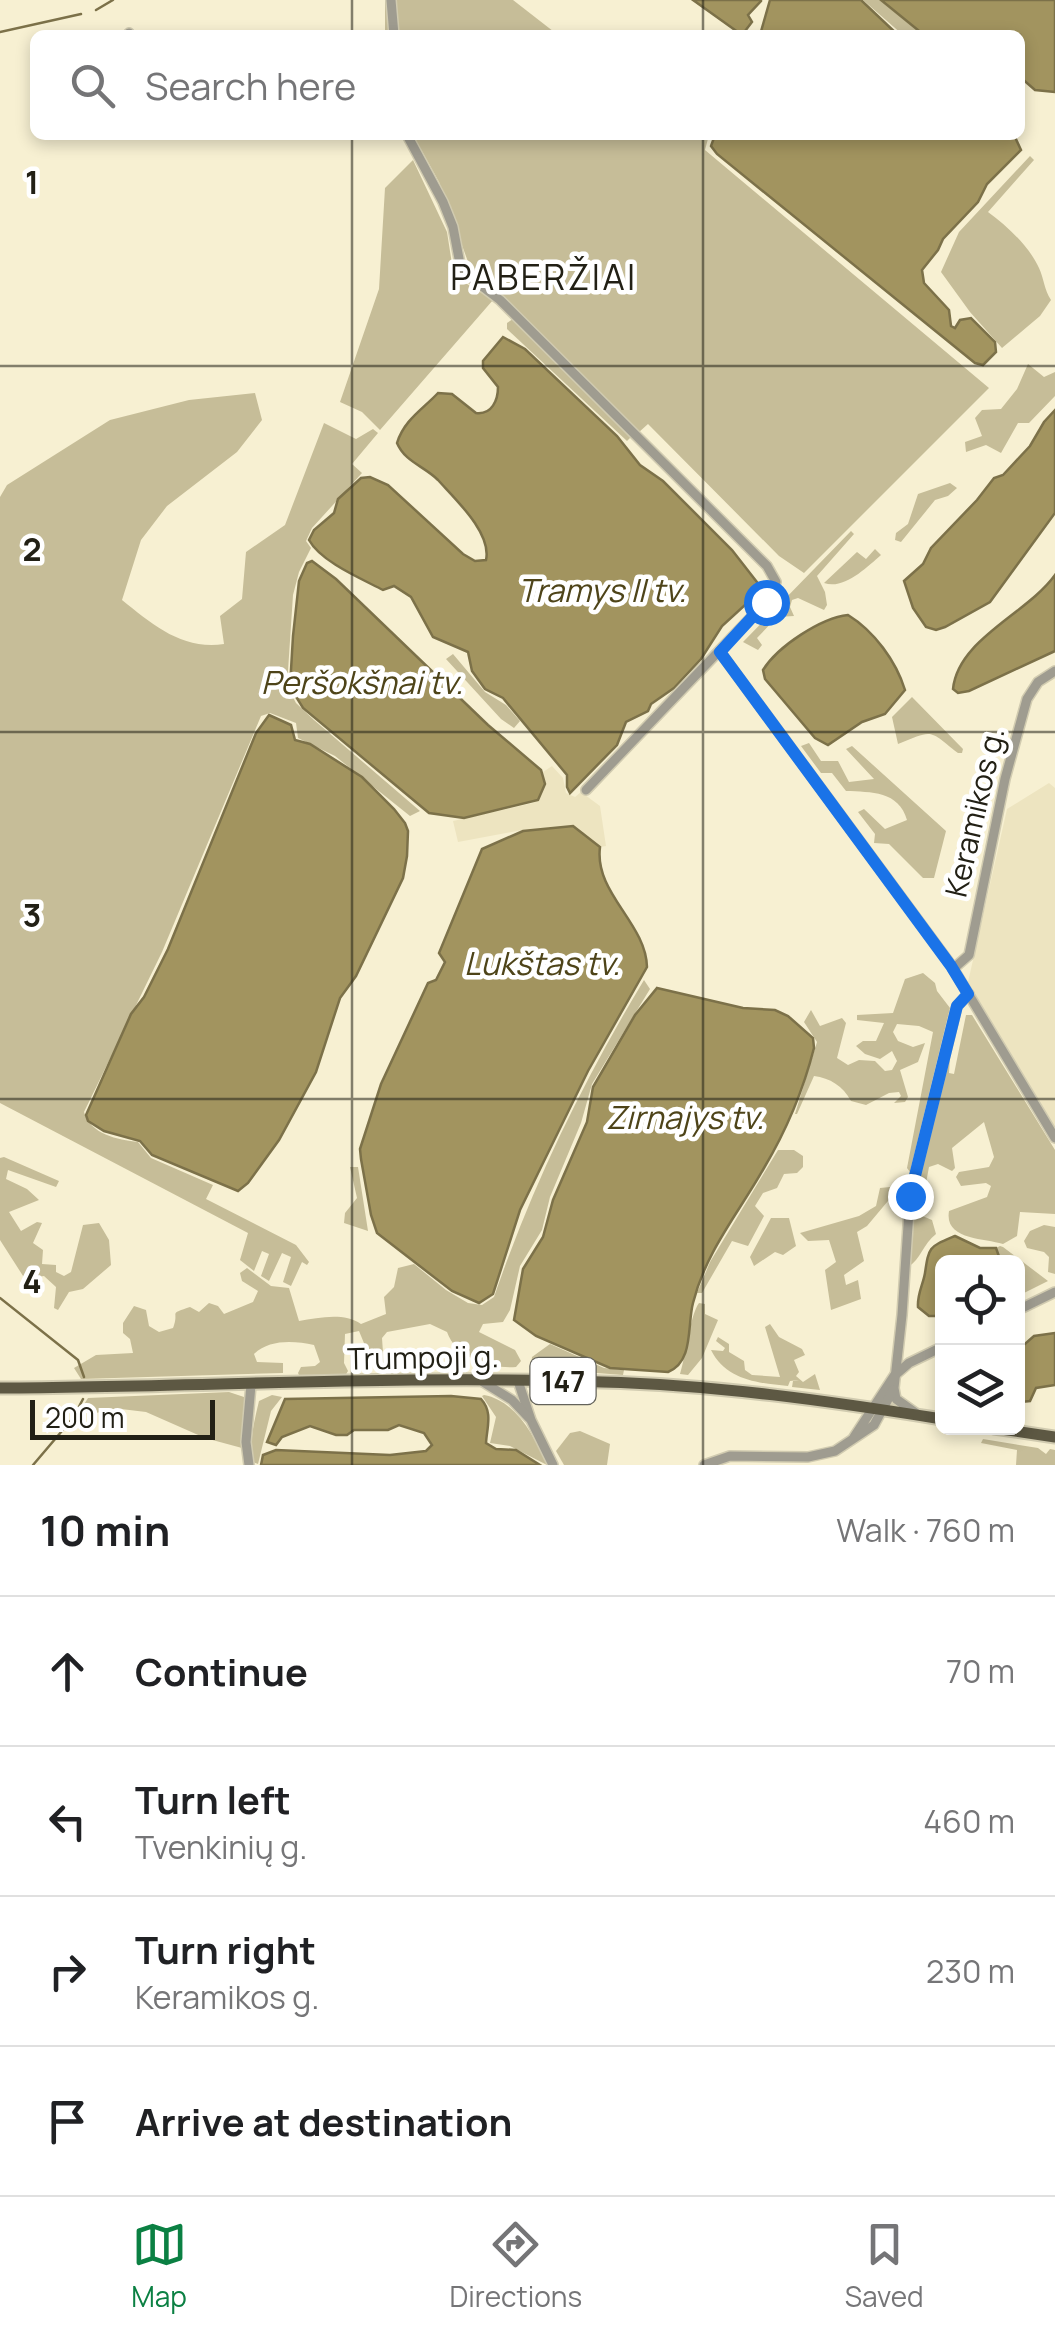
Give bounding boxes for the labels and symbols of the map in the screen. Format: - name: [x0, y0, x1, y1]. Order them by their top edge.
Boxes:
- text: 1: [25, 160, 39, 204]
- district label: PABERŽIAI: [450, 253, 638, 301]
- text: 2: [22, 527, 42, 571]
- water label: Tramys II tv.: [518, 568, 686, 612]
- route start: [744, 580, 790, 626]
- water label: Peršokšnai tv.: [261, 660, 463, 704]
- street label: Keramikos g.: [935, 723, 1013, 901]
- text: 3: [23, 893, 41, 937]
- water label: Lukštas tv.: [464, 941, 620, 985]
- water label: Zirnajys tv.: [606, 1095, 764, 1139]
- route end: [888, 1174, 934, 1220]
- text: 4: [22, 1259, 42, 1303]
- street label: Trumpoji g.: [347, 1335, 499, 1379]
- road number: 147: [530, 1358, 596, 1404]
- scale bar: [30, 1395, 215, 1440]

